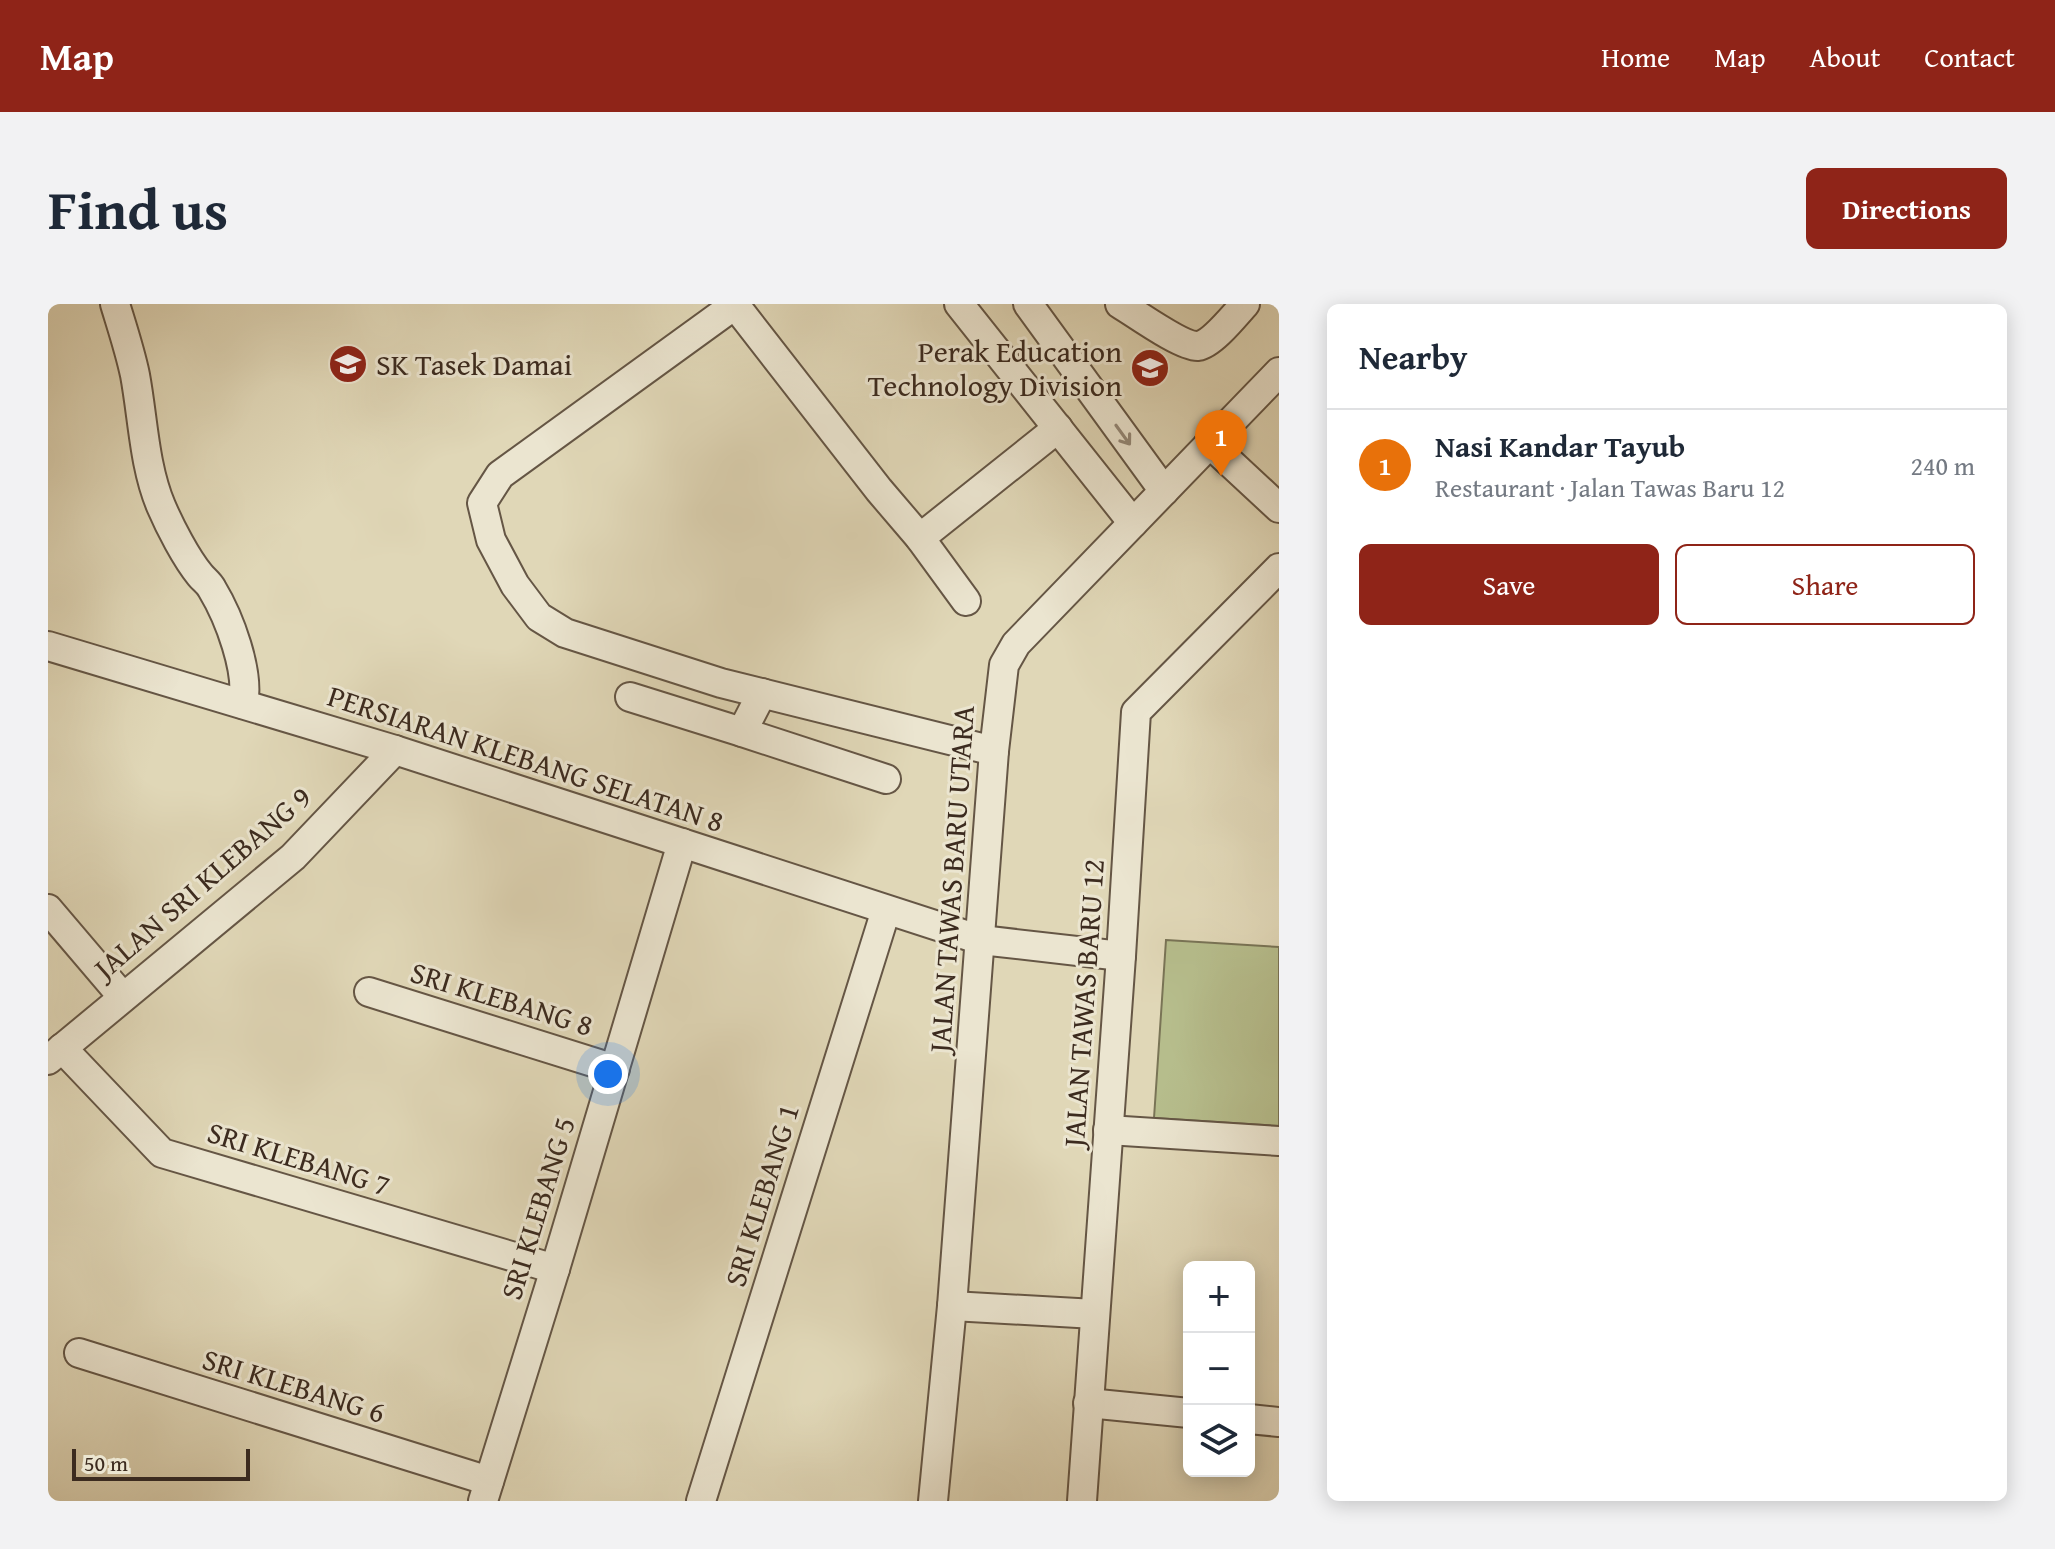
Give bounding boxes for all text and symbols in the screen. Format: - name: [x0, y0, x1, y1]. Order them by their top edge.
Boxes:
- text: Map: [40, 28, 114, 84]
- text: Home: [1601, 36, 1670, 77]
- text: Map: [1714, 36, 1766, 77]
- text: About: [1810, 36, 1880, 77]
- text: Contact: [1924, 36, 2015, 77]
- text: Find us: [48, 167, 228, 250]
- button: Directions: [1806, 168, 2007, 249]
- place label: Perak Education Technology Division: [868, 329, 1122, 407]
- text: Nearby: [1359, 332, 1468, 381]
- place label: SK Tasek Damai: [376, 342, 572, 386]
- school or university icon: SK Tasek Damai: [327, 343, 369, 385]
- school or university icon: Perak Education Technology Division: [1129, 347, 1171, 389]
- pin: 1: [1195, 410, 1247, 476]
- one-way arrow: [1114, 424, 1131, 445]
- text: Nasi Kandar Tayub: [1435, 424, 1685, 468]
- text: 1: [1378, 446, 1392, 485]
- text: 240 m: [1910, 446, 1975, 485]
- text: Restaurant · Jalan Tawas Baru 12: [1435, 468, 1785, 507]
- button: Save: [1359, 544, 1659, 625]
- button: Share: [1675, 544, 1975, 625]
- street label: PERSIARAN KLEBANG SELATAN 8: [322, 673, 730, 843]
- street label: JALAN TAWAS BARU UTARA: [917, 704, 985, 1058]
- street label: JALAN SRI KLEBANG 9: [81, 775, 320, 992]
- street label: JALAN TAWAS BARU 12: [1051, 858, 1115, 1152]
- street label: SRI KLEBANG 8: [405, 949, 599, 1047]
- your location: [588, 1054, 628, 1094]
- street label: SRI KLEBANG 1: [712, 1098, 810, 1292]
- street label: SRI KLEBANG 7: [202, 1109, 396, 1207]
- street label: SRI KLEBANG 5: [488, 1111, 586, 1305]
- map controls: [1183, 1261, 1255, 1477]
- button: +: [1183, 1261, 1255, 1333]
- button: −: [1183, 1333, 1255, 1405]
- street label: SRI KLEBANG 6: [197, 1336, 391, 1434]
- button: layers: [1183, 1405, 1255, 1477]
- scale bar: [72, 1445, 250, 1481]
- text: 50 m: [84, 1447, 128, 1479]

